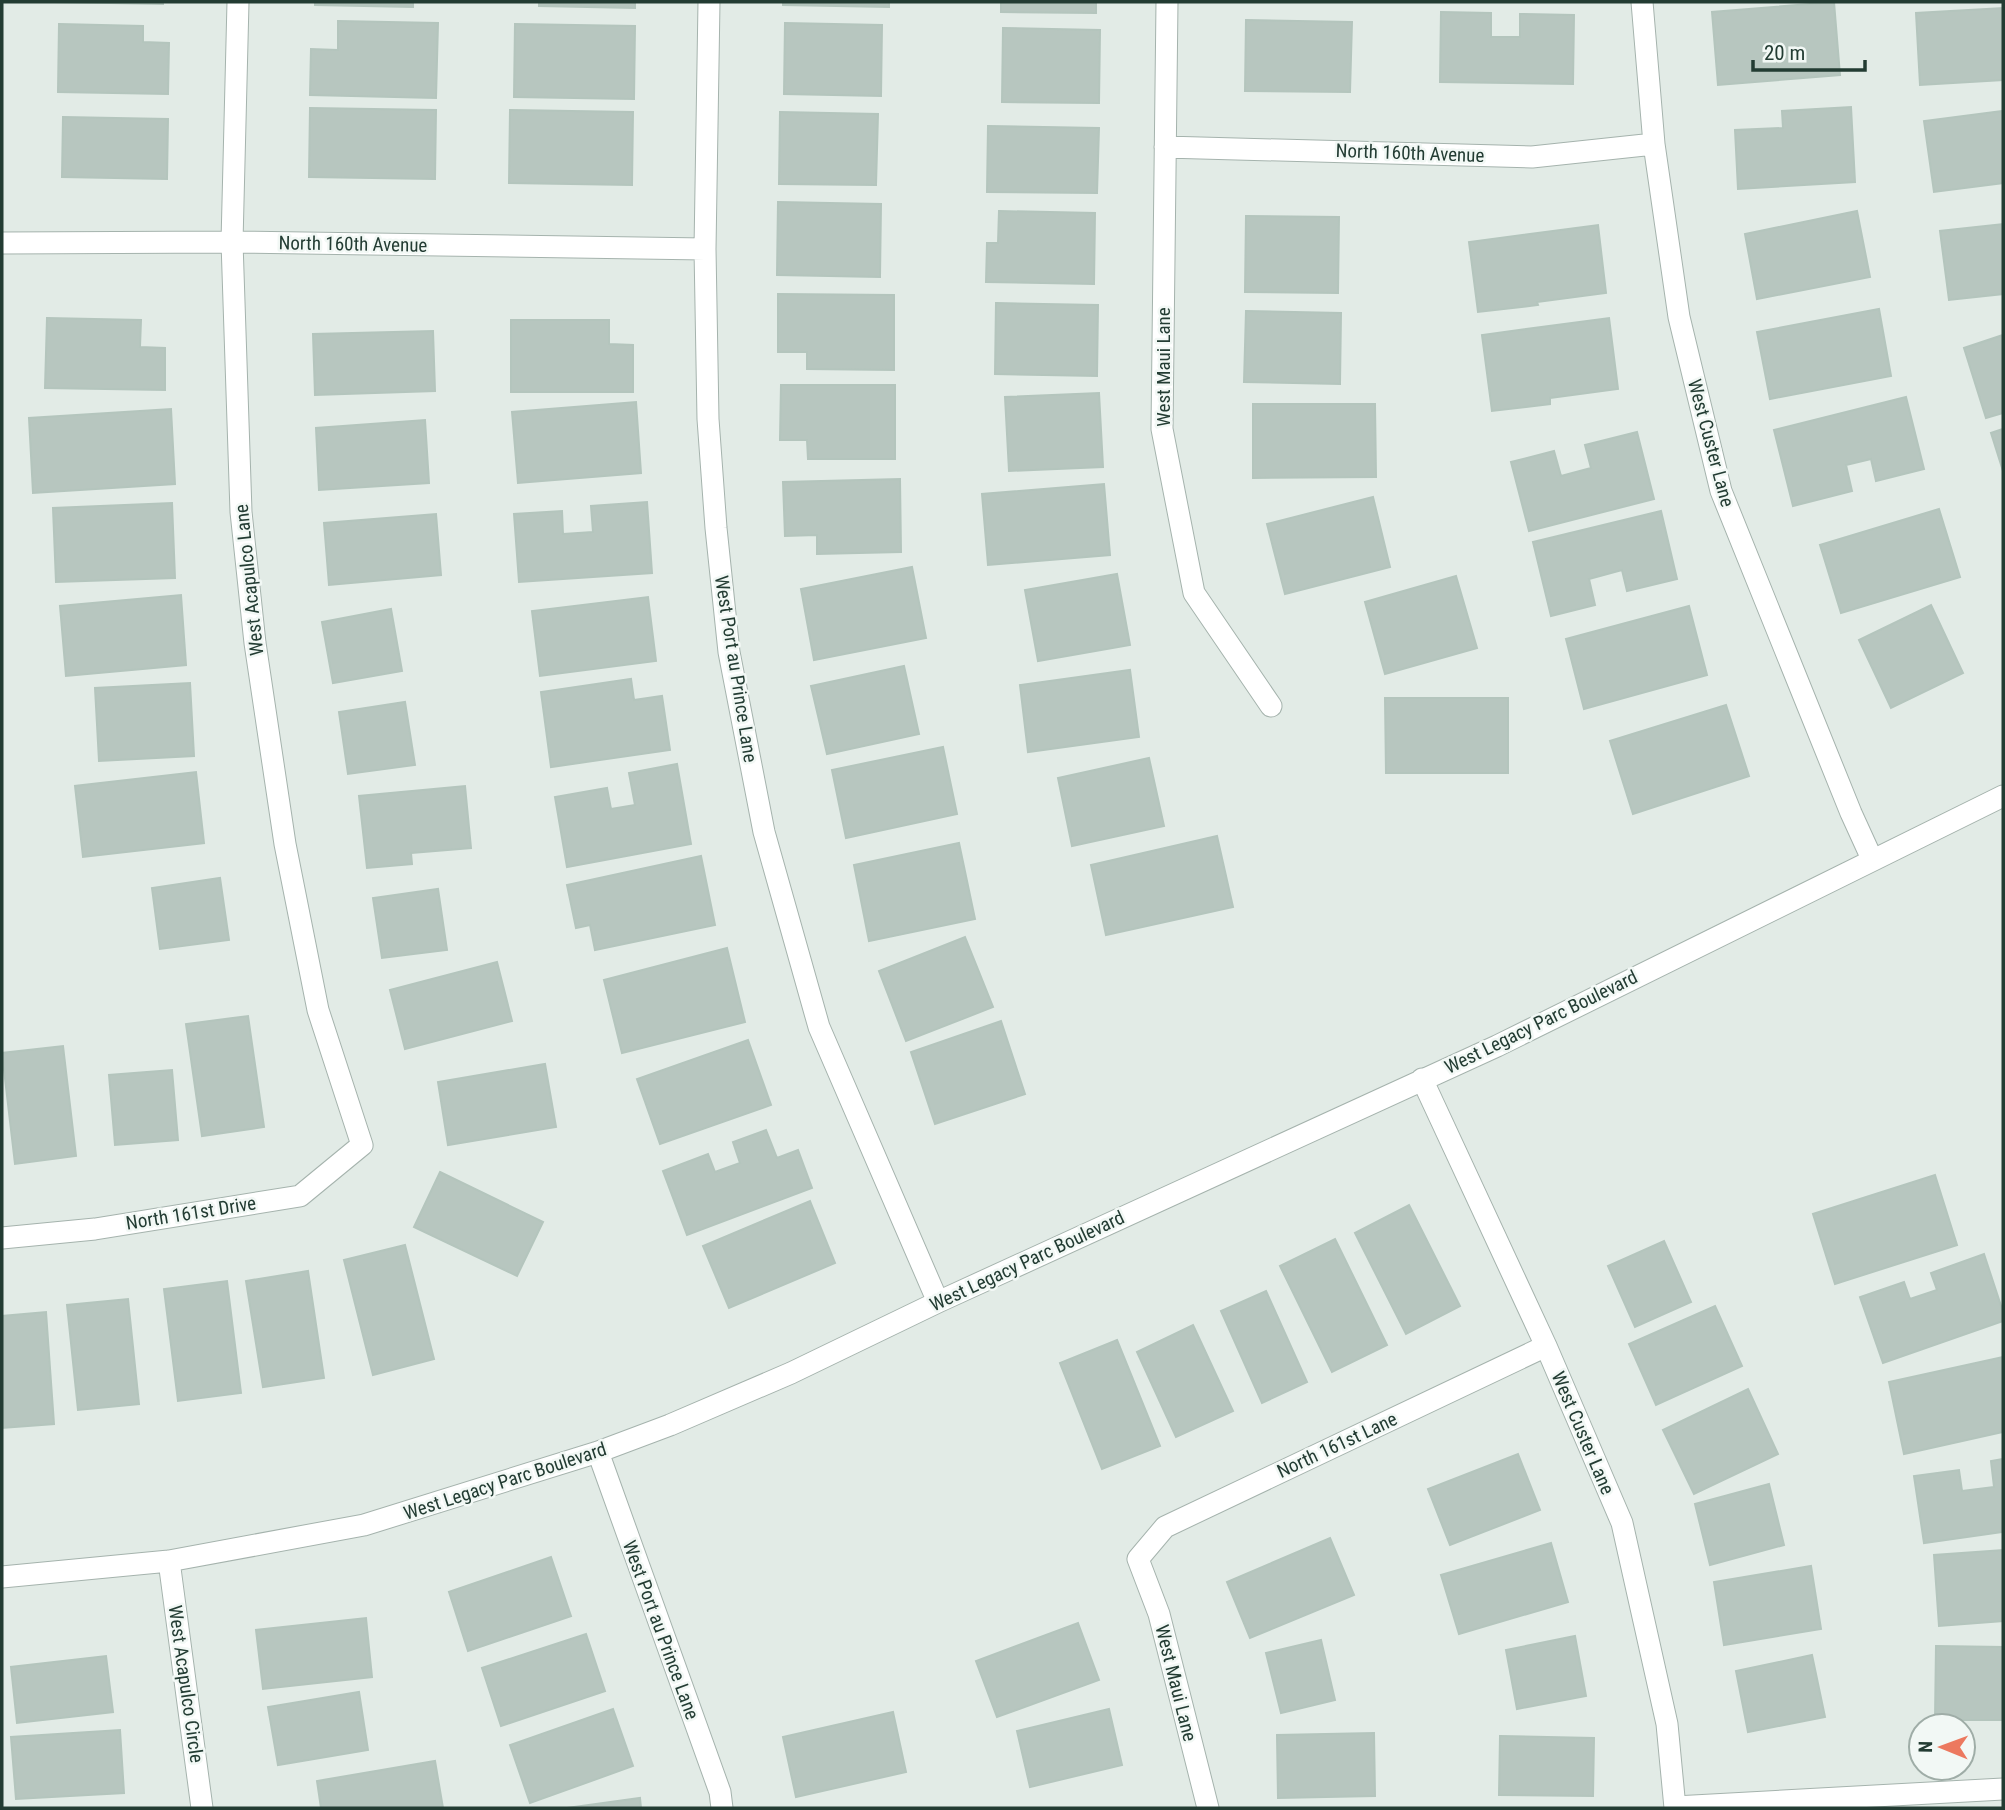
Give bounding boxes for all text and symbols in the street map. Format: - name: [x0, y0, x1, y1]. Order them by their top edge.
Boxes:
- scale bar: [1753, 28, 1865, 72]
- text: 20 m: [1764, 41, 1805, 65]
- street label: North 160th Avenue: [1335, 139, 1485, 167]
- street label: North 160th Avenue: [278, 231, 428, 257]
- street label: West Maui Lane: [1152, 307, 1175, 427]
- street label: West Custer Lane: [1683, 377, 1739, 509]
- street label: West Acapulco Lane: [230, 503, 268, 657]
- street label: West Port au Prince Lane: [710, 574, 762, 764]
- street label: West Legacy Parc Boulevard: [1441, 965, 1641, 1079]
- street label: North 161st Drive: [124, 1191, 258, 1235]
- street label: West Legacy Parc Boulevard: [926, 1206, 1128, 1316]
- street label: West Custer Lane: [1547, 1368, 1619, 1498]
- street label: North 161st Lane: [1273, 1407, 1401, 1483]
- street label: West Legacy Parc Boulevard: [401, 1437, 609, 1525]
- street label: West Port au Prince Lane: [618, 1537, 704, 1723]
- street label: West Acapulco Circle: [164, 1604, 208, 1764]
- street label: West Maui Lane: [1150, 1622, 1202, 1744]
- north arrow: [1907, 1712, 1977, 1782]
- text: N: [1914, 1741, 1937, 1753]

